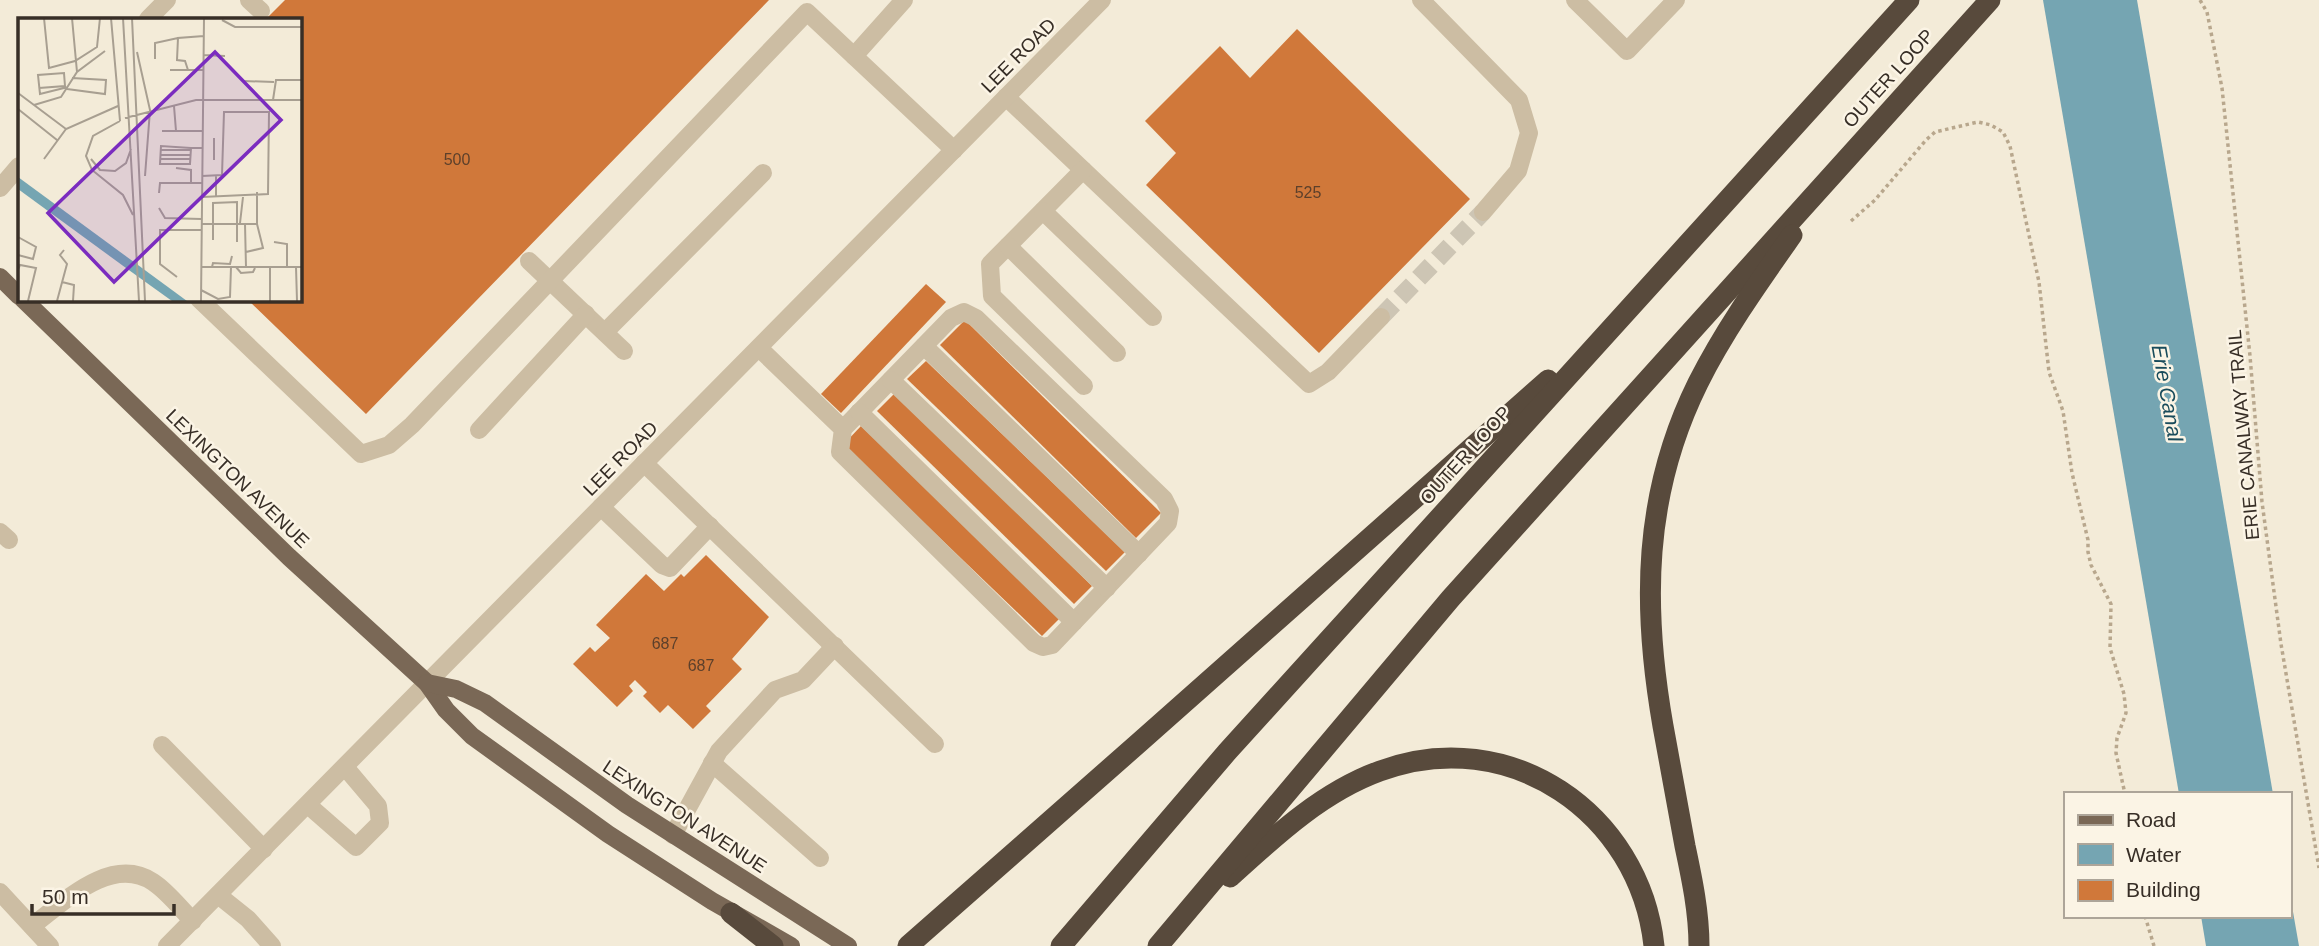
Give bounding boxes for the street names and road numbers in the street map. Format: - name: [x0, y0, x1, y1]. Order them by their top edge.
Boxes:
- street label: LEE ROAD: [977, 14, 1060, 97]
- street label: OUTER LOOP: [1839, 25, 1938, 132]
- street label: ERIE CANALWAY TRAIL: [2224, 329, 2263, 541]
- street label: OUTER LOOP: [1416, 402, 1515, 509]
- street label: LEXINGTON AVENUE: [162, 405, 313, 552]
- street label: LEE ROAD: [579, 417, 662, 500]
- street label: LEXINGTON AVENUE: [599, 756, 770, 877]

